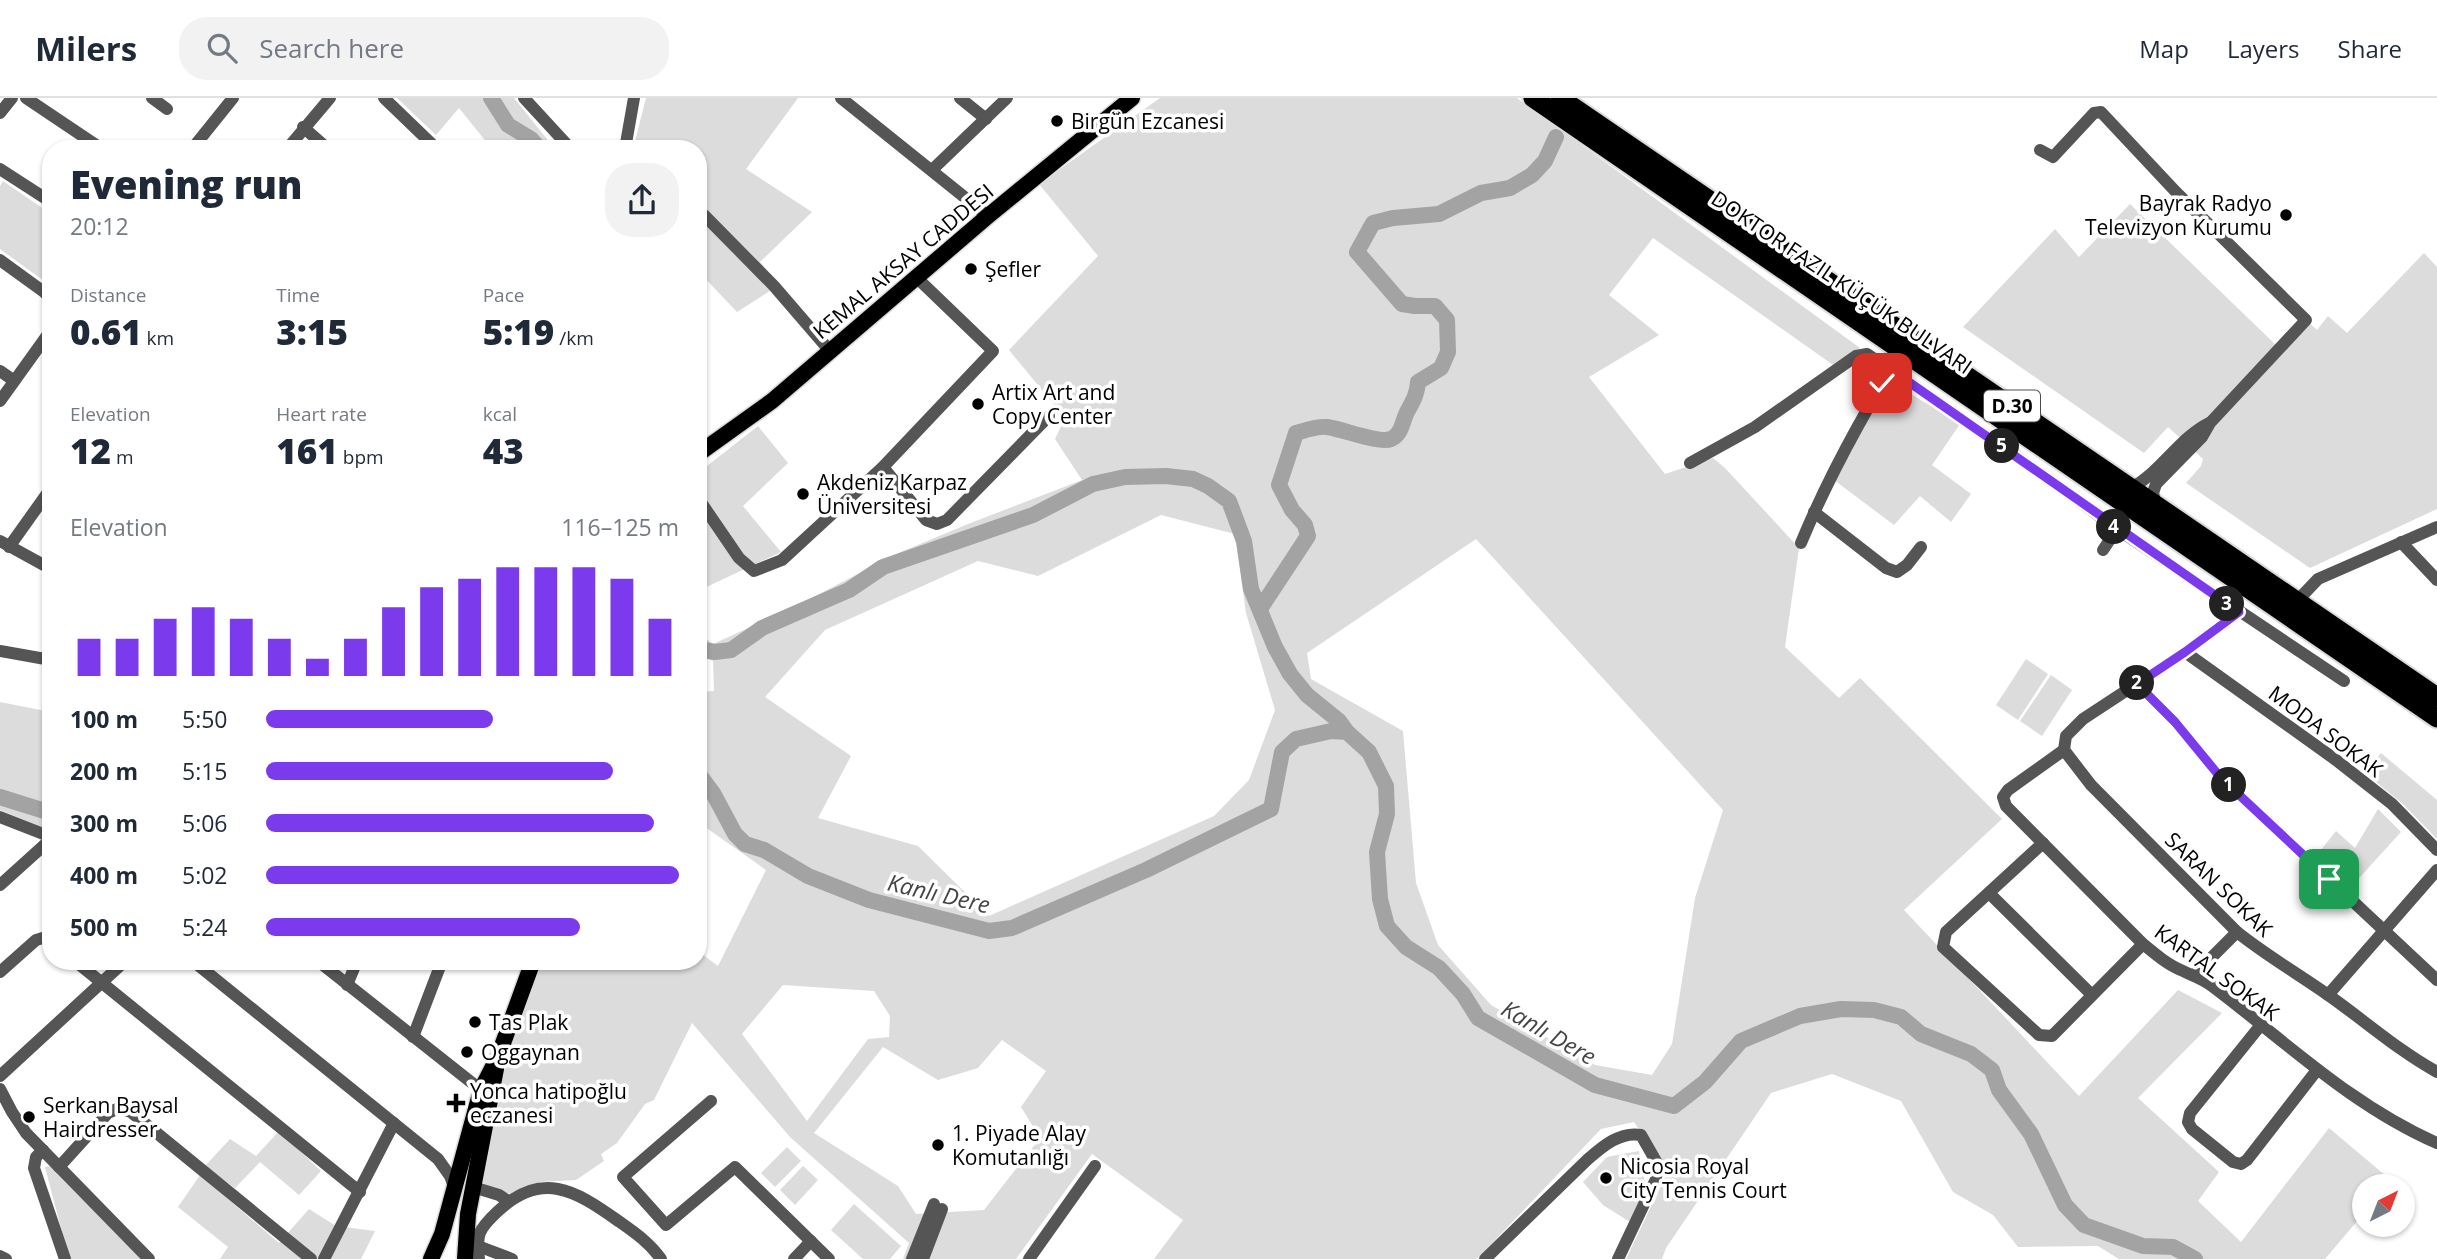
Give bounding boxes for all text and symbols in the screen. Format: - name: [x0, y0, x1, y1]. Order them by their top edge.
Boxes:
- search box: [179, 17, 669, 80]
- text: Milers: [35, 26, 137, 71]
- icon: search: [203, 29, 241, 67]
- text: Search here: [259, 30, 404, 66]
- text: Map: [2139, 32, 2189, 65]
- text: Layers: [2227, 32, 2300, 65]
- text: Share: [2338, 32, 2402, 65]
- place label: Birgün Ezcanesi: [1071, 107, 1224, 135]
- marker: Birgün Ezcanesi: [1049, 113, 1065, 129]
- text: Evening run: [70, 158, 302, 210]
- button: share: [605, 163, 679, 237]
- street label: KEMAL AKSAY CADDESI: [807, 177, 999, 345]
- street label: DOKTOR FAZIL KÜÇÜK BULVARI: [1706, 184, 1978, 380]
- place label: Bayrak Radyo Televizyon Kurumu: [2085, 189, 2272, 241]
- marker: Bayrak Radyo Televizyon Kurumu: [2278, 207, 2294, 223]
- text: 20:12: [70, 210, 129, 242]
- place label: Şefler: [985, 255, 1041, 283]
- marker: Şefler: [963, 261, 979, 277]
- text: Distance: [70, 282, 146, 308]
- text: Time: [276, 282, 320, 308]
- text: Pace: [483, 282, 524, 308]
- text: 0.61: [70, 308, 142, 355]
- text: 3:15: [276, 308, 348, 355]
- text: 5:19: [483, 308, 554, 355]
- text: km: [142, 325, 174, 351]
- text: /km: [554, 325, 594, 351]
- pin: [1852, 353, 1912, 413]
- icon: check: [1863, 364, 1901, 402]
- place label: Artix Art and Copy Center: [992, 378, 1115, 430]
- road number: D.30: [1984, 390, 2040, 422]
- marker: Artix Art and Copy Center: [970, 396, 986, 412]
- text: Elevation: [70, 401, 151, 427]
- text: Heart rate: [276, 401, 367, 427]
- text: kcal: [483, 401, 517, 427]
- text: 12: [70, 427, 111, 474]
- text: 161: [276, 427, 338, 474]
- text: 43: [483, 427, 524, 474]
- pin: 5: [1984, 428, 2020, 464]
- text: 5: [1996, 432, 2007, 458]
- text: m: [111, 444, 134, 470]
- text: bpm: [338, 444, 384, 470]
- place label: Akdeniz Karpaz Üniversitesi: [817, 468, 967, 520]
- marker: Akdeniz Karpaz Üniversitesi: [795, 486, 811, 502]
- pin: 4: [2096, 510, 2132, 544]
- text: Elevation: [70, 511, 168, 543]
- text: 116–125 m: [561, 511, 679, 543]
- text: 4: [2108, 513, 2119, 539]
- pin: 3: [2210, 587, 2244, 622]
- text: 3: [2221, 590, 2232, 616]
- pin: 2: [2120, 666, 2154, 700]
- text: 2: [2131, 669, 2142, 695]
- street label: MODA SOKAK: [2263, 679, 2389, 783]
- text: 100 m: [70, 703, 138, 735]
- text: 5:50: [182, 703, 228, 735]
- text: 200 m: [70, 755, 138, 787]
- text: 5:15: [182, 755, 228, 787]
- pin: 1: [2212, 768, 2246, 802]
- text: 1: [2223, 771, 2234, 797]
- text: 300 m: [70, 807, 138, 839]
- text: 5:06: [182, 807, 228, 839]
- street label: SARAN SOKAK: [2159, 826, 2279, 942]
- pin: [2299, 849, 2359, 909]
- text: 400 m: [70, 859, 138, 891]
- text: 5:02: [182, 859, 228, 891]
- icon: arrive: [2310, 860, 2348, 898]
- water label: Kanlı Dere: [885, 866, 993, 920]
- text: 500 m: [70, 911, 138, 943]
- text: 5:24: [182, 911, 228, 943]
- street label: KARTAL SOKAK: [2149, 917, 2285, 1027]
- water label: Kanlı Dere: [1496, 992, 1602, 1072]
- place label: Tas Plak: [489, 1008, 568, 1036]
- marker: Tas Plak: [467, 1014, 483, 1030]
- place label: Oggaynan: [481, 1038, 580, 1066]
- marker: Oggaynan: [459, 1044, 475, 1060]
- place label: Yonca hatipoğlu eczanesi: [470, 1077, 627, 1129]
- place label: Serkan Baysal Hairdresser: [43, 1091, 179, 1143]
- marker: Yonca hatipoğlu eczanesi: [448, 1095, 464, 1111]
- marker: Serkan Baysal Hairdresser: [21, 1109, 37, 1125]
- place label: 1. Piyade Alay Komutanlığı: [952, 1119, 1086, 1171]
- marker: 1. Piyade Alay Komutanlığı: [930, 1137, 946, 1153]
- place label: Nicosia Royal City Tennis Court: [1620, 1152, 1787, 1204]
- marker: Nicosia Royal City Tennis Court: [1598, 1170, 1614, 1186]
- north arrow: [2352, 1174, 2415, 1237]
- map controls: [2352, 1174, 2415, 1237]

